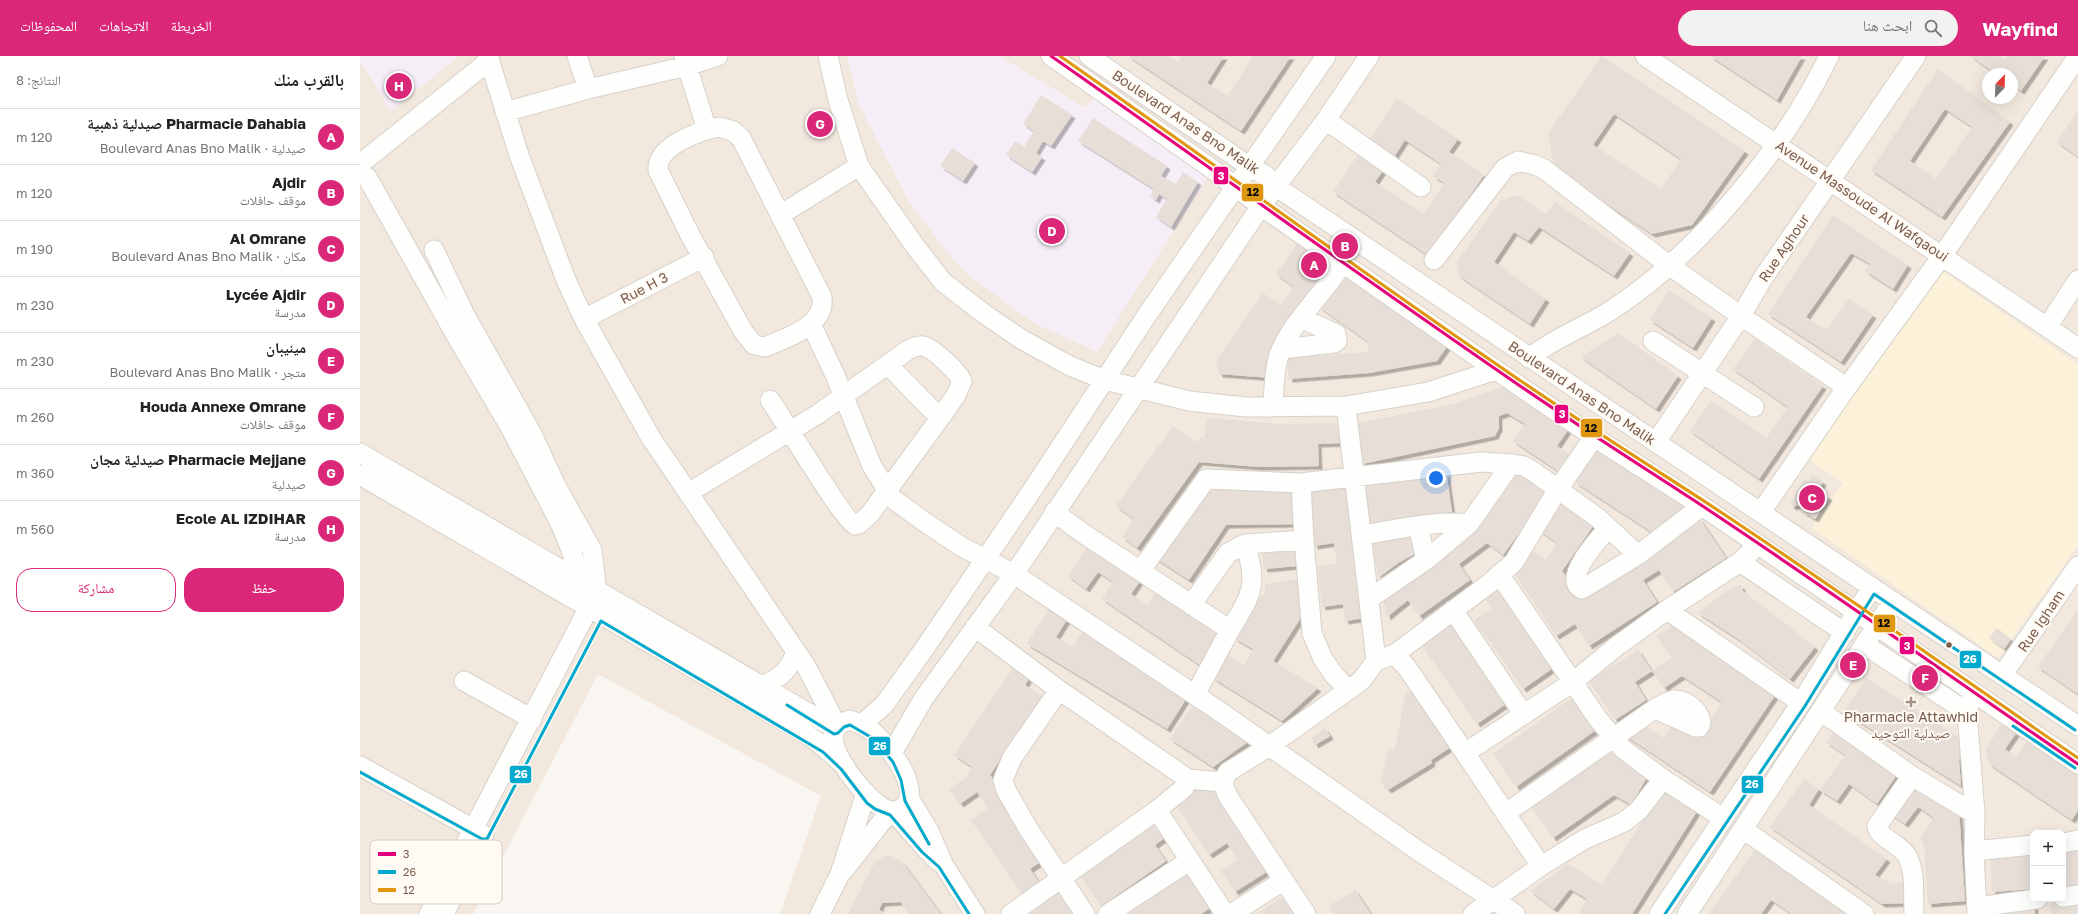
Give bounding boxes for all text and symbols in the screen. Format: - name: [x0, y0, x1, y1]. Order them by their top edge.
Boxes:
- search box: [1678, 10, 1958, 46]
- text: ابحث هنا: [1863, 16, 1912, 34]
- text: المحفوظات: [20, 17, 77, 34]
- text: الاتجاهات: [99, 17, 149, 34]
- text: الخريطة: [171, 17, 212, 34]
- icon: search: [1922, 17, 1944, 39]
- text: Wayfind: [1982, 17, 2058, 40]
- street label: Boulevard Anas Bno Malik: [1109, 66, 1263, 177]
- north arrow: [1982, 68, 2018, 104]
- text: بالقرب منك: [273, 69, 344, 90]
- pin: H: [386, 71, 412, 101]
- text: النتائج: 8: [16, 72, 61, 88]
- pin: G: [807, 109, 833, 139]
- text: Pharmacie Dahabia صيدلية ذهبية: [87, 114, 306, 132]
- text: 120 m: [16, 129, 53, 145]
- text: A: [326, 129, 336, 145]
- street label: Avenue Massoude Al Wafqaoui: [1773, 136, 1952, 265]
- text: صيدلية · Boulevard Anas Bno Malik: [100, 140, 306, 156]
- line badge: 3: [1213, 166, 1229, 185]
- text: 3: [1218, 169, 1225, 182]
- text: Ajdir: [272, 173, 306, 191]
- line badge: 12: [1241, 183, 1264, 202]
- text: 120 m: [16, 185, 53, 201]
- text: B: [326, 185, 336, 201]
- text: 12: [1247, 185, 1259, 198]
- text: موقف حافلات: [240, 192, 306, 208]
- street label: Rue Aghour: [1755, 210, 1813, 285]
- pin: D: [1039, 216, 1065, 246]
- text: Al Omrane: [230, 229, 306, 247]
- pin: B: [1332, 231, 1358, 261]
- text: 190 m: [16, 241, 53, 257]
- text: C: [326, 241, 336, 257]
- text: مكان · Boulevard Anas Bno Malik: [111, 248, 306, 264]
- pin: A: [1301, 250, 1327, 280]
- street label: Rue H 3: [617, 268, 671, 307]
- text: Lycée Ajdir: [226, 285, 306, 303]
- text: 230 m: [16, 297, 54, 313]
- text: D: [326, 297, 336, 313]
- text: مدرسة: [274, 304, 306, 320]
- street label: Boulevard Anas Bno Malik: [1505, 337, 1659, 448]
- text: مينيبان: [266, 338, 306, 356]
- text: 230 m: [16, 353, 54, 369]
- text: E: [327, 353, 335, 369]
- text: متجر · Boulevard Anas Bno Malik: [110, 364, 306, 380]
- text: Houda Annexe Omrane: [140, 397, 306, 415]
- line badge: 3: [1554, 404, 1569, 424]
- text: 3: [1559, 407, 1566, 420]
- text: 260 m: [16, 409, 54, 425]
- text: F: [327, 409, 335, 425]
- text: موقف حافلات: [240, 416, 306, 432]
- line badge: 12: [1580, 418, 1603, 438]
- text: 12: [1585, 421, 1597, 434]
- text: Pharmacie Mejjane صيدلية مجان: [90, 450, 306, 468]
- text: 360 m: [16, 465, 54, 481]
- text: G: [326, 465, 336, 481]
- your location: [1426, 468, 1446, 488]
- text: صيدلية: [272, 476, 306, 492]
- pin: C: [1799, 483, 1825, 513]
- text: Ecole AL IZDIHAR: [176, 509, 306, 527]
- text: 560 m: [16, 521, 54, 537]
- text: H: [326, 521, 336, 537]
- text: مدرسة: [274, 528, 306, 544]
- button: مشاركة: [16, 568, 176, 612]
- button: حفظ: [184, 568, 344, 612]
- street label: Rue Igham: [2014, 586, 2068, 655]
- line badge: 12: [1873, 614, 1896, 633]
- text: 12: [1878, 616, 1890, 629]
- line badge: 3: [1899, 636, 1915, 655]
- text: 3: [1904, 639, 1911, 652]
- unlabelled marker: [1944, 640, 1954, 650]
- pin: E: [1840, 650, 1866, 680]
- line badge: 26: [1959, 650, 1982, 669]
- text: 26: [1963, 652, 1977, 665]
- pin: F: [1912, 663, 1938, 693]
- marker: Pharmacie Attawhid صيدلية التوحيد: [1906, 697, 1916, 707]
- place label: Pharmacie Attawhid صيدلية التوحيد: [1844, 708, 1978, 742]
- line badge: 26: [868, 736, 891, 756]
- text: 26: [873, 739, 887, 752]
- line badge: 26: [509, 765, 532, 784]
- text: 26: [514, 767, 528, 780]
- line badge: 26: [1741, 775, 1764, 794]
- text: 26: [1745, 777, 1759, 790]
- map controls: [2030, 830, 2066, 902]
- button: +: [2030, 830, 2066, 866]
- legend: [370, 840, 502, 904]
- text: 3: [403, 847, 409, 860]
- text: 26: [403, 865, 416, 878]
- button: −: [2030, 866, 2066, 902]
- text: 12: [403, 883, 415, 896]

